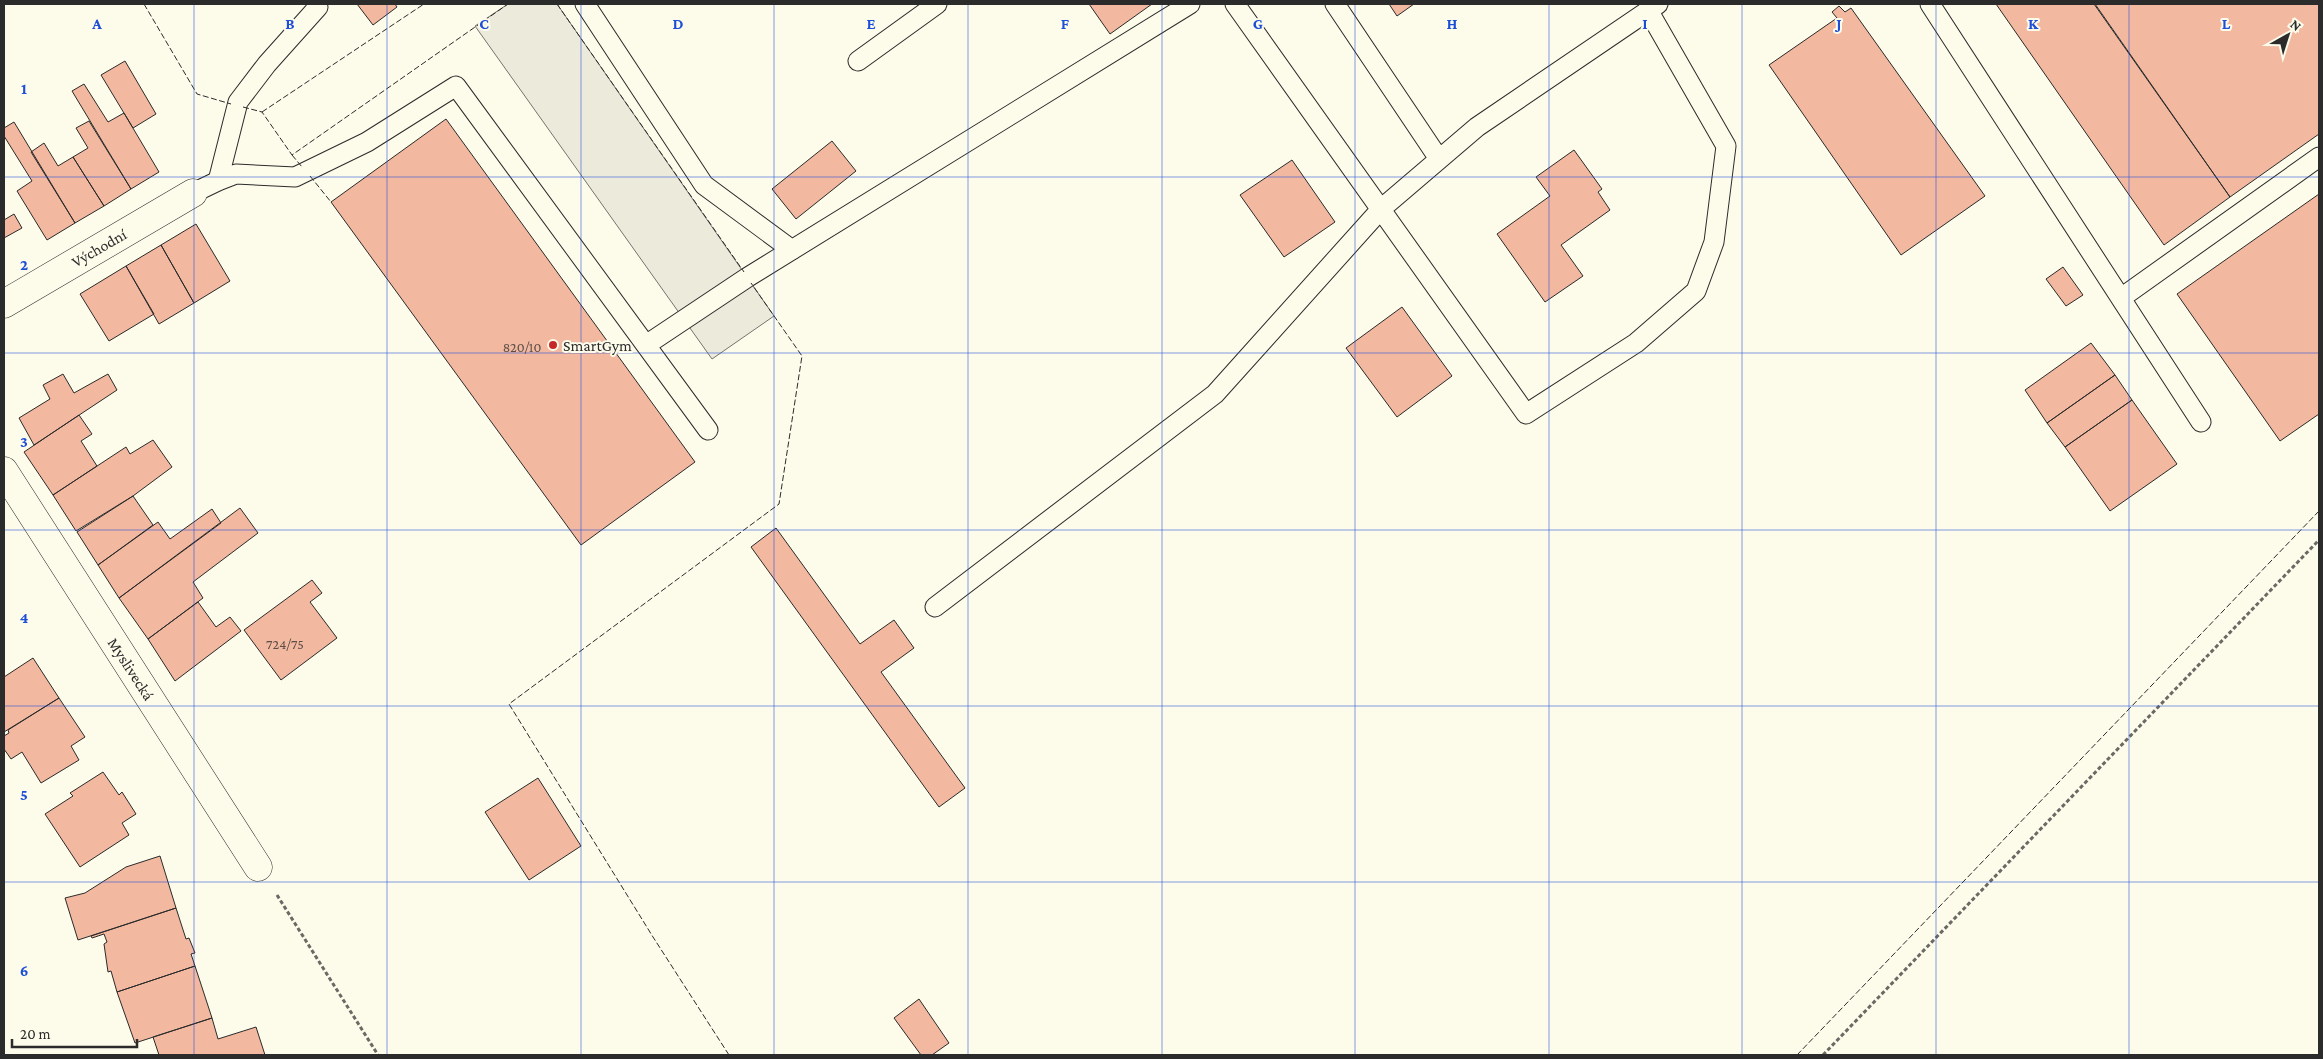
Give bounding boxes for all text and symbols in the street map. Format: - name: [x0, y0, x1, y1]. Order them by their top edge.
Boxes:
- north arrow: [2263, 10, 2313, 60]
- text: A: [91, 15, 102, 32]
- text: B: [285, 15, 295, 32]
- text: C: [479, 15, 489, 32]
- text: D: [672, 15, 684, 32]
- text: E: [866, 15, 876, 32]
- text: F: [1061, 15, 1070, 32]
- text: G: [1253, 15, 1263, 32]
- text: H: [1447, 15, 1458, 32]
- text: I: [1642, 15, 1648, 32]
- text: J: [1834, 15, 1842, 32]
- text: K: [2028, 15, 2039, 32]
- text: L: [2222, 15, 2231, 32]
- text: N: [2287, 16, 2305, 34]
- text: 1: [21, 80, 27, 97]
- street label: Východní: [69, 225, 131, 271]
- text: 2: [20, 256, 28, 273]
- place label: SmartGym: [563, 337, 632, 355]
- house number: 820/10: [503, 339, 541, 355]
- marker: SmartGym: [547, 339, 559, 351]
- text: 3: [20, 433, 28, 450]
- text: 4: [20, 609, 29, 626]
- street label: Myslivecká: [104, 635, 158, 704]
- house number: 724/75: [266, 636, 304, 652]
- text: 5: [20, 786, 28, 803]
- text: 6: [20, 962, 28, 979]
- scale bar: [12, 1016, 138, 1048]
- text: 20 m: [20, 1026, 51, 1042]

